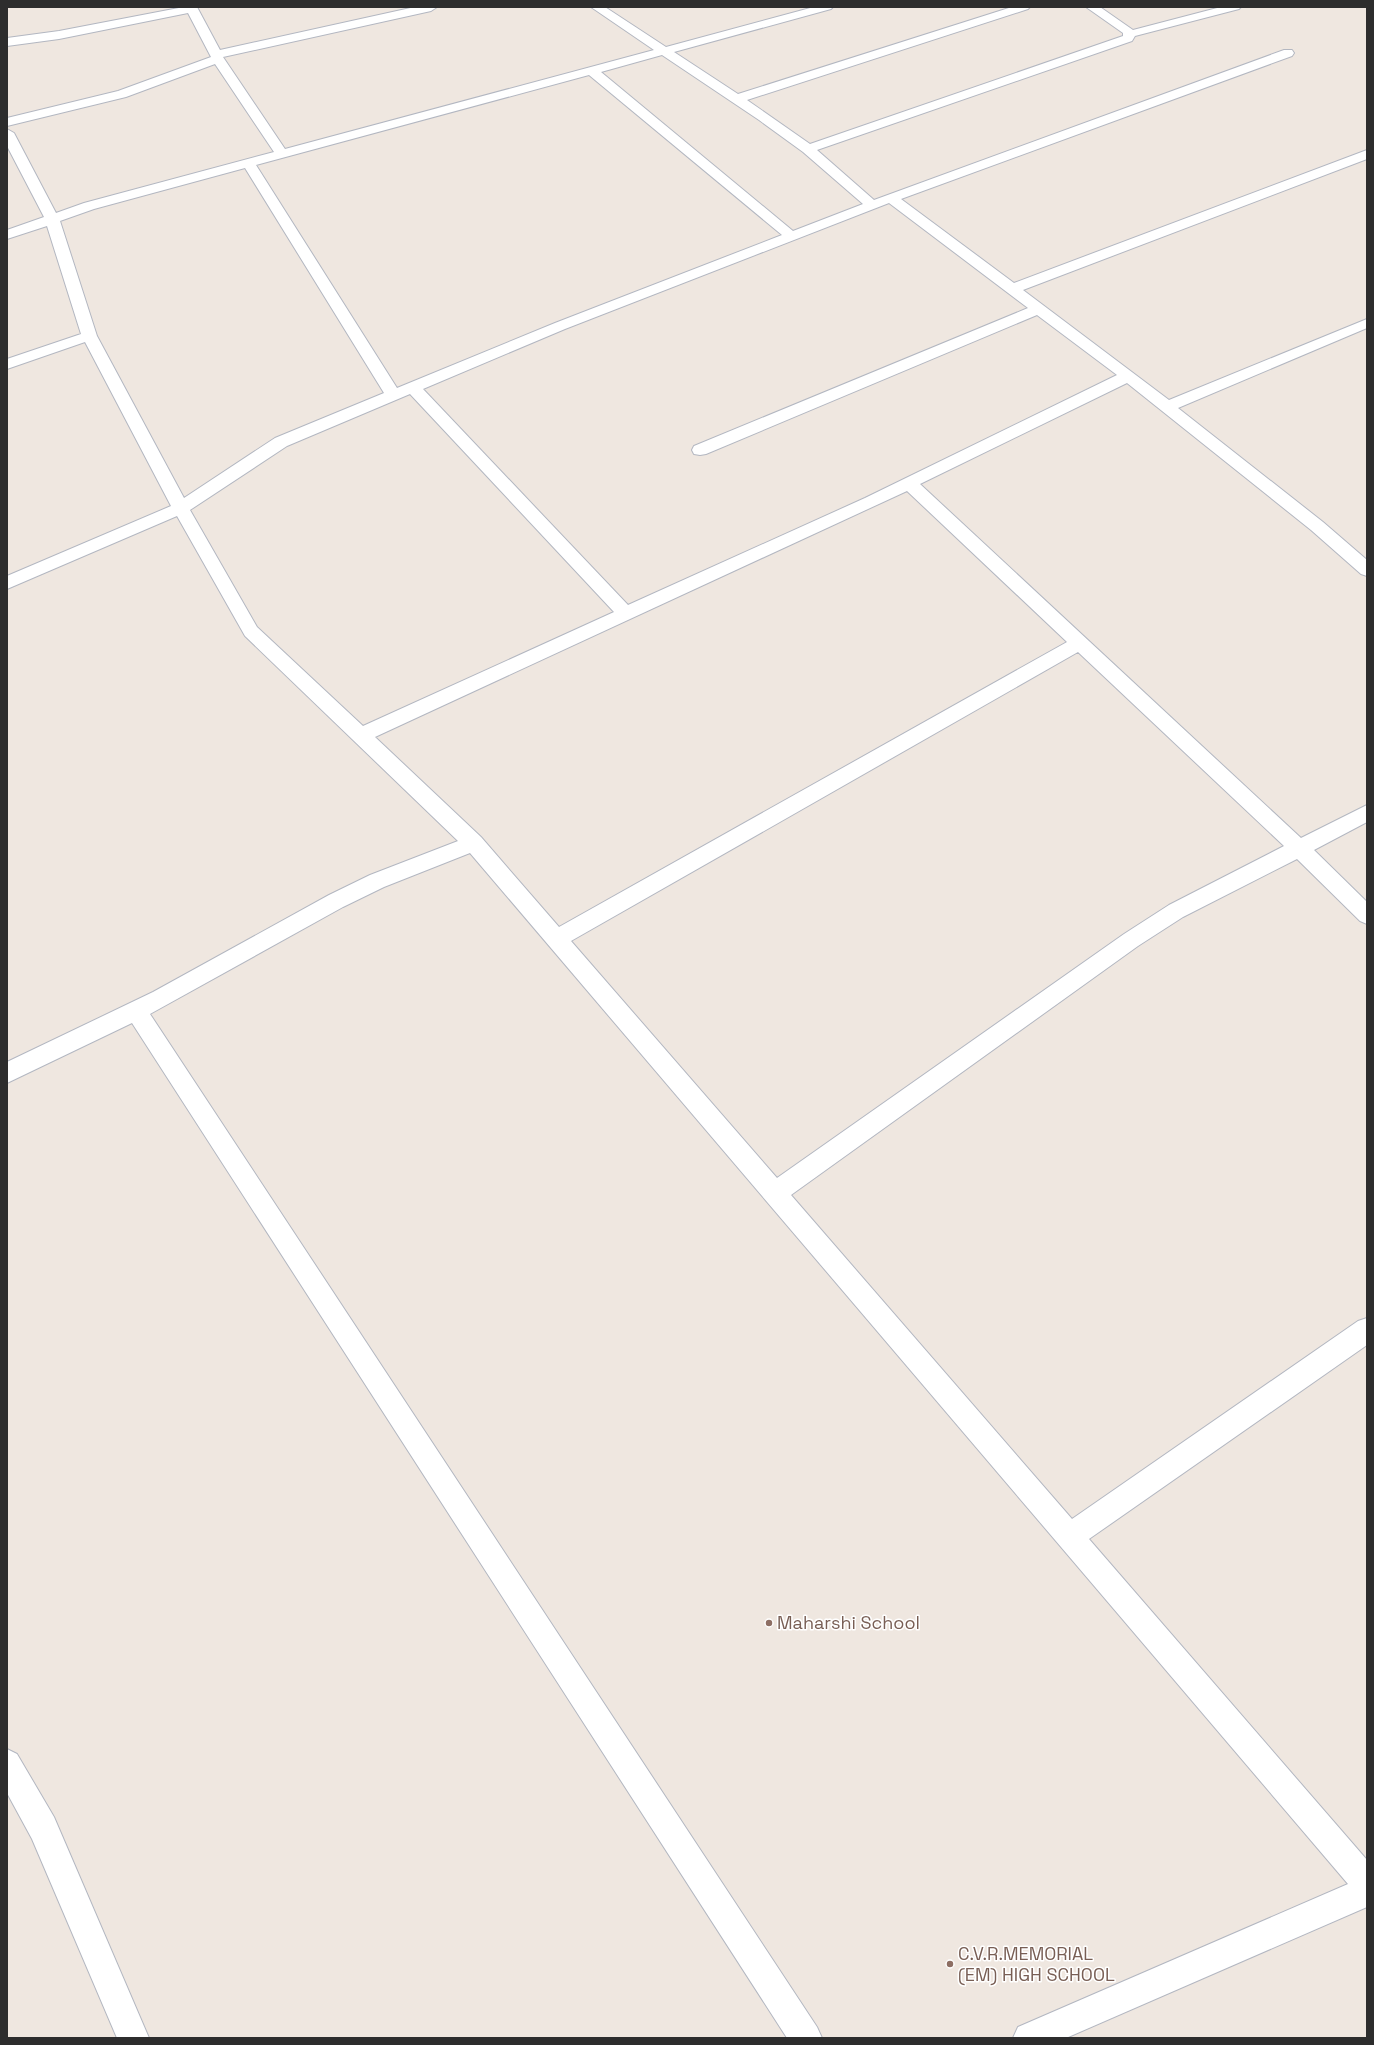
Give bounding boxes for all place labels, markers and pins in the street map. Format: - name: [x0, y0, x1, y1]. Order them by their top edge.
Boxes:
- place label: Maharshi School: [777, 1611, 920, 1634]
- marker: Maharshi School: [764, 1618, 774, 1628]
- place label: C.V.R.MEMORIAL (EM) HIGH SCHOOL: [958, 1942, 1115, 1986]
- marker: C.V.R.MEMORIAL (EM) HIGH SCHOOL: [945, 1959, 955, 1969]

